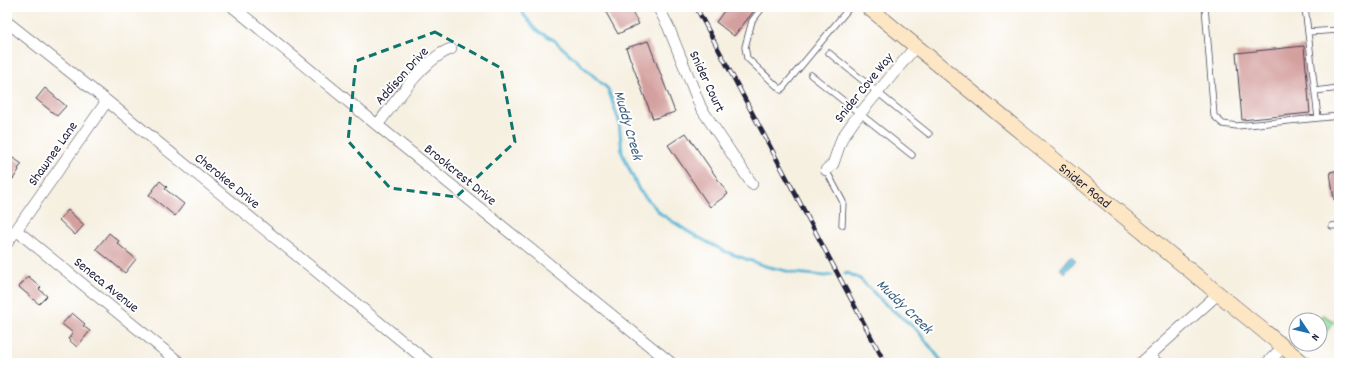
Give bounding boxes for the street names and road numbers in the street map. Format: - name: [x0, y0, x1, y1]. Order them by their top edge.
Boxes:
- street label: Addison Drive: [371, 43, 434, 110]
- street label: Snider Court: [683, 48, 729, 116]
- street label: Snider Cove Way: [830, 49, 899, 128]
- street label: Shawnee Lane: [24, 118, 83, 191]
- street label: Brookcrest Drive: [419, 140, 500, 211]
- street label: Cherokee Drive: [190, 149, 264, 214]
- street label: Snider Road: [1054, 159, 1115, 214]
- street label: Seneca Avenue: [69, 253, 143, 318]

